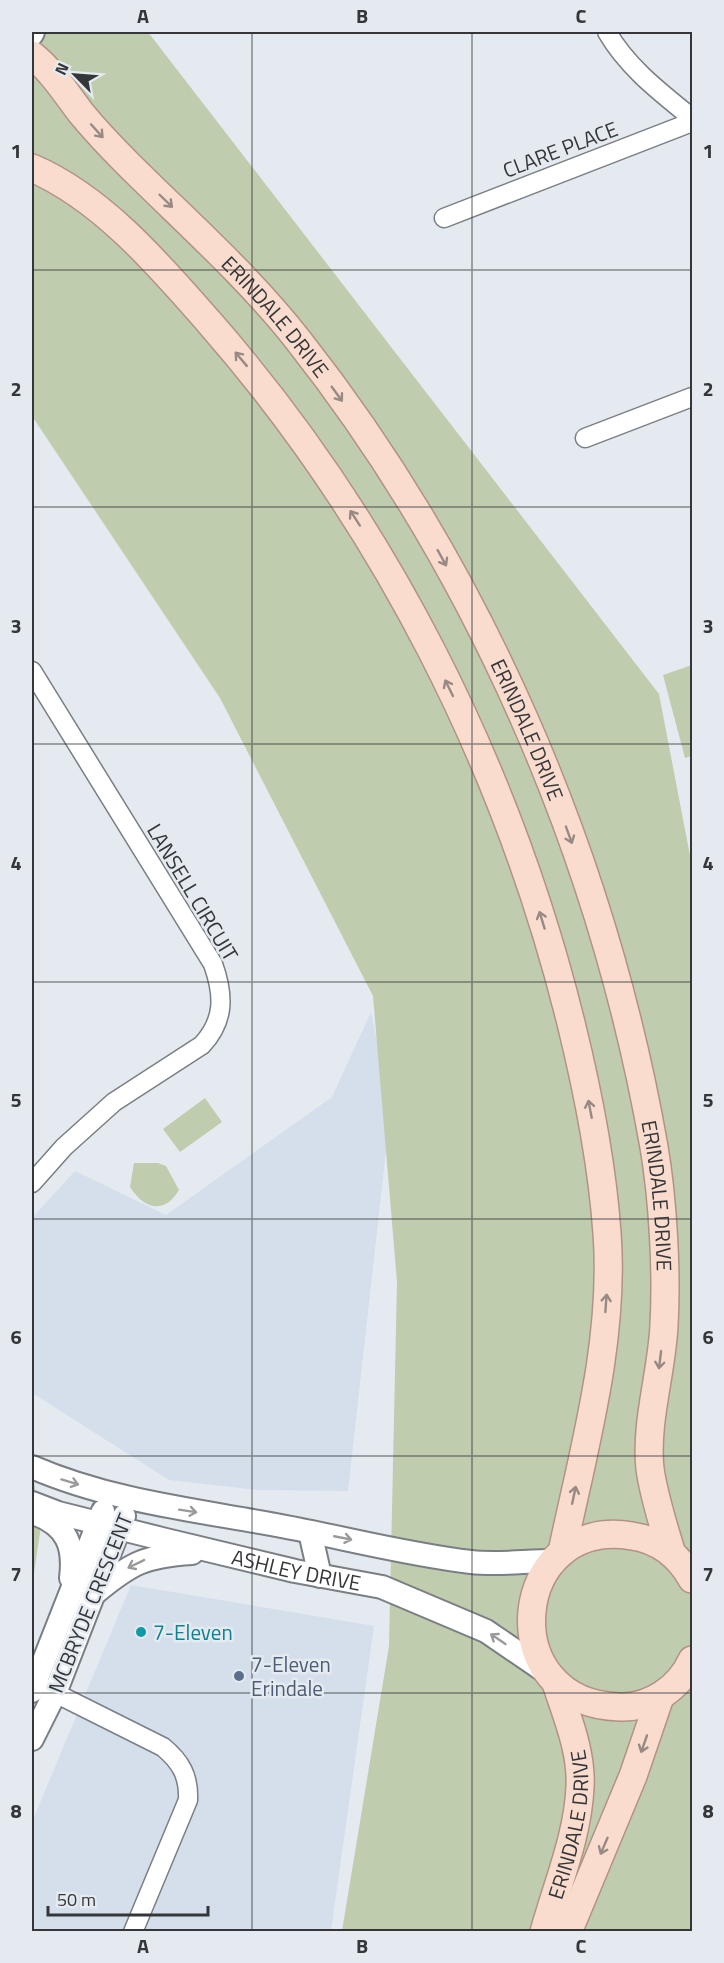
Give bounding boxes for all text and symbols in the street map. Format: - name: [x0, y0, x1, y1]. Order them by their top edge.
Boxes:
- text: A: [137, 0, 149, 31]
- text: B: [356, 0, 368, 31]
- text: C: [576, 0, 587, 31]
- north arrow: [45, 45, 105, 105]
- text: N: [48, 59, 75, 79]
- street label: CLARE PLACE: [498, 112, 622, 186]
- one-way arrow: [90, 123, 104, 138]
- text: 1: [10, 135, 22, 166]
- text: 1: [702, 135, 714, 166]
- one-way arrow: [159, 194, 174, 208]
- street label: ERINDALE DRIVE: [214, 248, 337, 384]
- one-way arrow: [235, 351, 248, 367]
- text: 2: [10, 373, 22, 404]
- text: 2: [702, 373, 714, 404]
- one-way arrow: [331, 385, 344, 401]
- one-way arrow: [349, 510, 361, 526]
- one-way arrow: [437, 549, 449, 566]
- text: 3: [10, 610, 22, 641]
- text: 3: [702, 610, 714, 641]
- street label: ERINDALE DRIVE: [483, 653, 572, 805]
- one-way arrow: [443, 679, 455, 697]
- street label: LANSELL CIRCUIT: [139, 817, 247, 967]
- one-way arrow: [565, 825, 576, 844]
- text: 4: [10, 847, 22, 878]
- text: 4: [702, 847, 714, 878]
- one-way arrow: [536, 911, 547, 930]
- text: 5: [10, 1084, 22, 1115]
- text: 5: [702, 1084, 714, 1115]
- one-way arrow: [584, 1100, 595, 1119]
- street label: ERINDALE DRIVE: [633, 1117, 681, 1272]
- one-way arrow: [601, 1293, 612, 1313]
- text: 6: [10, 1321, 22, 1352]
- text: 6: [702, 1321, 714, 1352]
- one-way arrow: [654, 1349, 665, 1369]
- one-way arrow: [60, 1477, 79, 1488]
- one-way arrow: [569, 1485, 580, 1505]
- one-way arrow: [178, 1505, 198, 1516]
- street label: MCBRYDE CRESCENT: [39, 1508, 141, 1698]
- one-way arrow: [332, 1533, 352, 1544]
- street label: ASHLEY DRIVE: [229, 1540, 363, 1599]
- text: 7: [10, 1558, 22, 1589]
- one-way arrow: [128, 1558, 146, 1570]
- text: 7: [702, 1558, 714, 1589]
- place label: 7-Eleven: [153, 1616, 233, 1648]
- marker: 7-Eleven: [134, 1625, 148, 1639]
- one-way arrow: [490, 1633, 507, 1645]
- place label: 7-Eleven Erindale: [251, 1648, 331, 1704]
- marker: 7-Eleven Erindale: [232, 1669, 246, 1683]
- one-way arrow: [637, 1735, 648, 1753]
- street label: ERINDALE DRIVE: [539, 1747, 596, 1903]
- text: 8: [10, 1795, 22, 1826]
- text: 8: [702, 1795, 714, 1826]
- one-way arrow: [598, 1836, 609, 1854]
- scale bar: [48, 1879, 208, 1917]
- text: 50 m: [57, 1886, 96, 1913]
- text: A: [137, 1930, 149, 1961]
- text: B: [356, 1930, 368, 1961]
- text: C: [576, 1930, 587, 1961]

